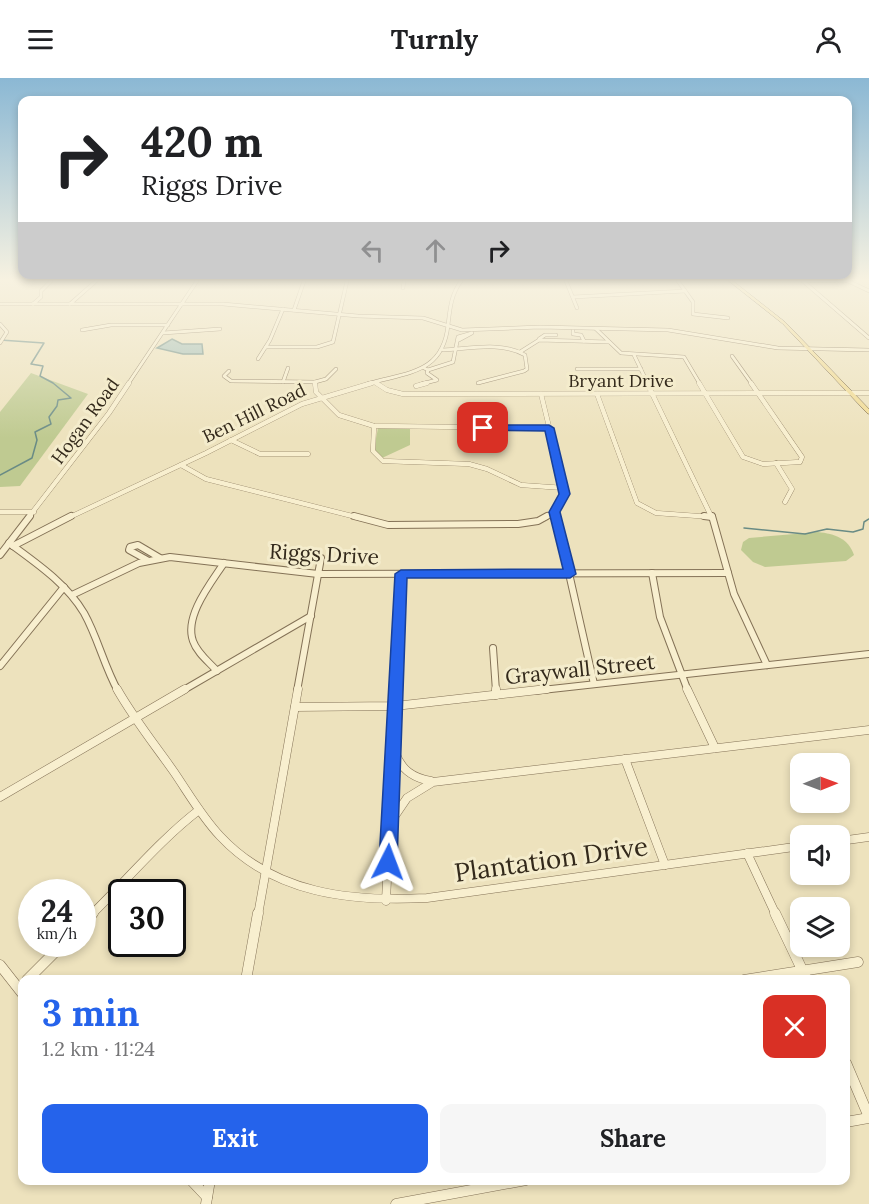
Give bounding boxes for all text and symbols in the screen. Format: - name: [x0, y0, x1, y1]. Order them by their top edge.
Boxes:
- text: Turnly: [391, 22, 478, 56]
- icon: menu: [24, 23, 57, 56]
- icon: person: [812, 23, 845, 56]
- text: 420 m: [141, 115, 263, 169]
- icon: right: [42, 120, 120, 198]
- text: Riggs Drive: [141, 168, 283, 202]
- icon: left: [356, 234, 389, 267]
- icon: ahead: [419, 234, 452, 267]
- icon: right: [482, 234, 515, 267]
- street label: Bryant Drive: [568, 369, 674, 392]
- street label: Hogan Road: [46, 373, 124, 469]
- street label: Ben Hill Road: [199, 378, 310, 448]
- pin: [457, 402, 508, 453]
- icon: arrive: [466, 411, 499, 444]
- street label: Riggs Drive: [268, 538, 380, 570]
- street label: Graywall Street: [504, 648, 657, 690]
- north arrow: [790, 753, 850, 813]
- map controls: [790, 753, 850, 957]
- button: sound: [790, 825, 850, 885]
- street label: Plantation Drive: [452, 829, 650, 889]
- position arrow: [356, 830, 420, 894]
- speed limit sign: 30: [108, 879, 186, 957]
- text: 24: [41, 892, 73, 930]
- button: layers: [790, 897, 850, 957]
- text: km/h: [37, 924, 77, 943]
- text: 3 min: [42, 990, 140, 1036]
- button: close: [763, 995, 826, 1058]
- text: 1.2 km · 11:24: [42, 1036, 155, 1061]
- button: Exit: [42, 1104, 428, 1173]
- button: Share: [440, 1104, 826, 1173]

